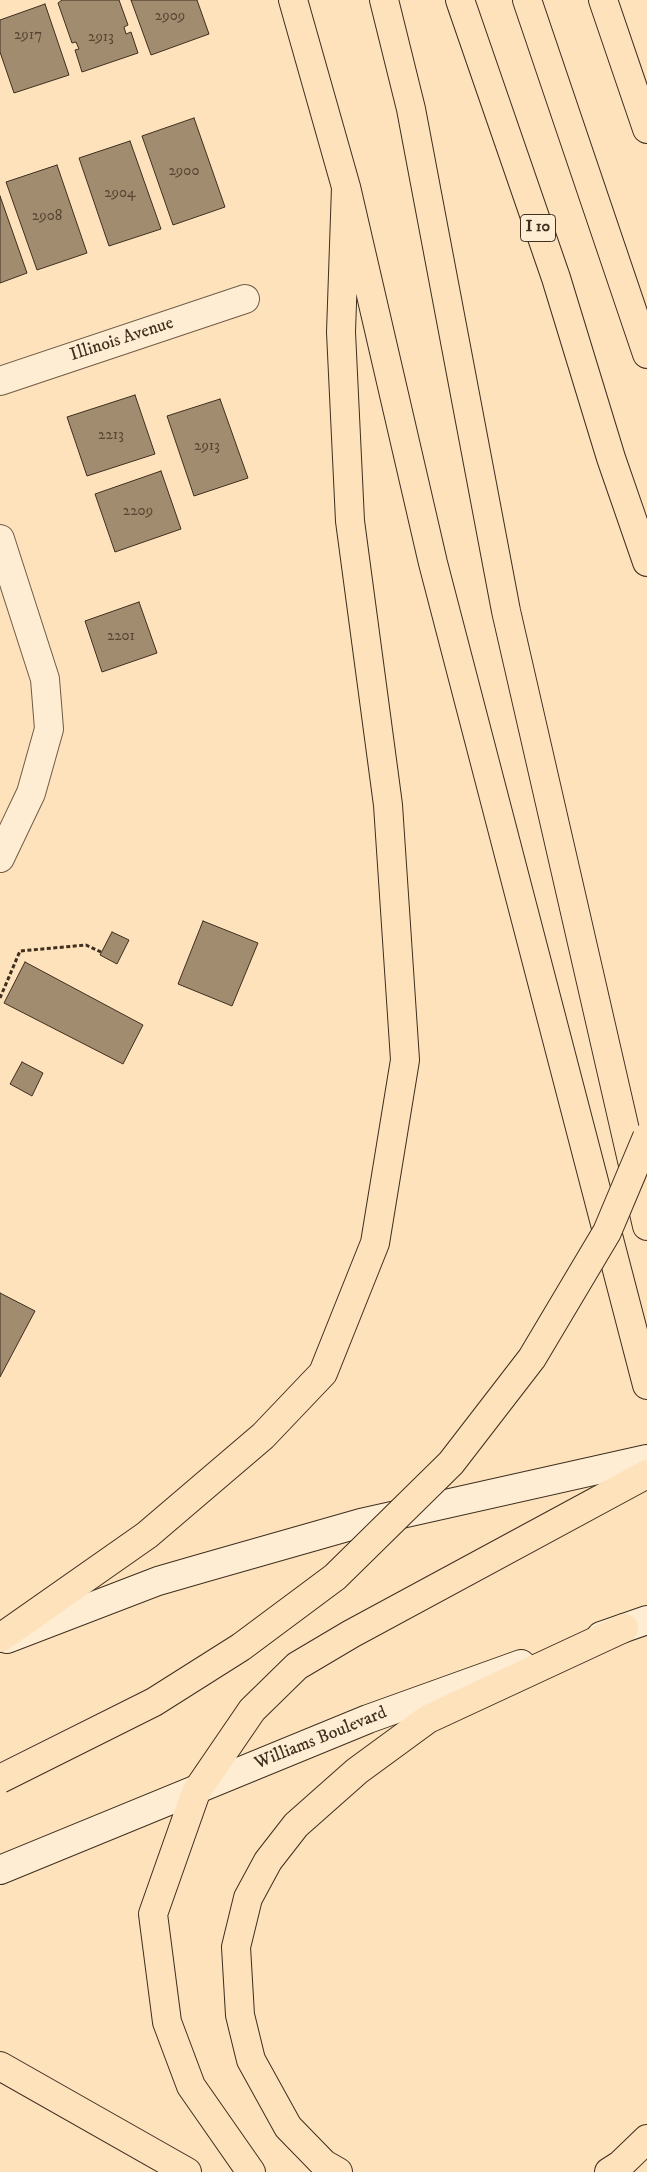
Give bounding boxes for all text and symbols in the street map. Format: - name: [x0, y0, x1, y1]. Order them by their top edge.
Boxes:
- house number: 2909: [155, 8, 185, 26]
- house number: 2917: [14, 27, 42, 45]
- house number: 2913: [88, 29, 114, 47]
- house number: 2900: [169, 163, 199, 181]
- house number: 2904: [104, 185, 136, 203]
- house number: 2908: [32, 208, 62, 226]
- road number: I 10: [520, 214, 556, 242]
- street label: Illinois Avenue: [68, 313, 176, 367]
- house number: 2213: [98, 427, 124, 445]
- house number: 2913: [194, 438, 220, 456]
- house number: 2209: [123, 503, 153, 521]
- house number: 2201: [107, 628, 135, 646]
- street label: Williams Boulevard: [252, 1703, 390, 1775]

